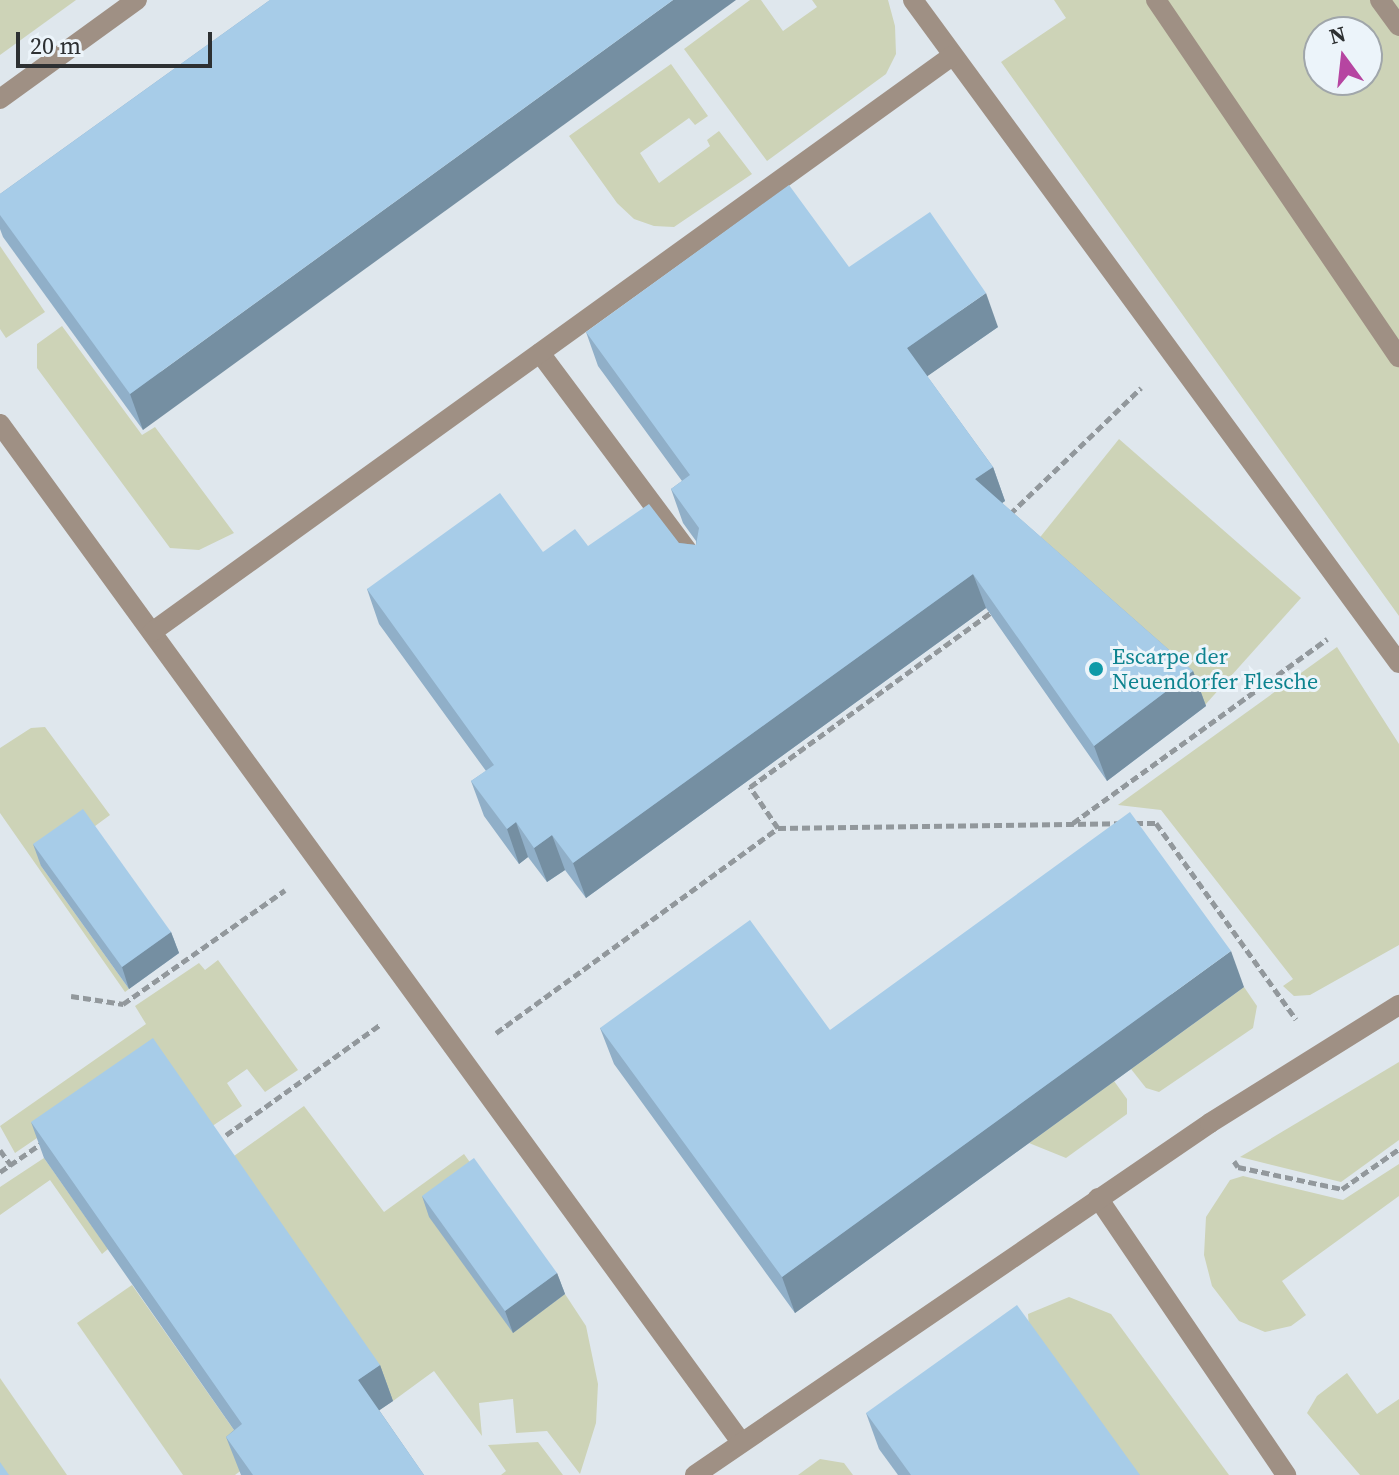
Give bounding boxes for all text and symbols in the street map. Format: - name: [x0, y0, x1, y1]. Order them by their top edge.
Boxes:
- scale bar: [20, 16, 216, 66]
- north arrow: [1303, 16, 1383, 96]
- text: N: [1326, 18, 1349, 51]
- text: 20 m: [30, 29, 81, 62]
- place label: Escarpe der Neuendorfer Flesche: [1112, 643, 1318, 694]
- marker: Escarpe der Neuendorfer Flesche: [1087, 660, 1105, 678]

